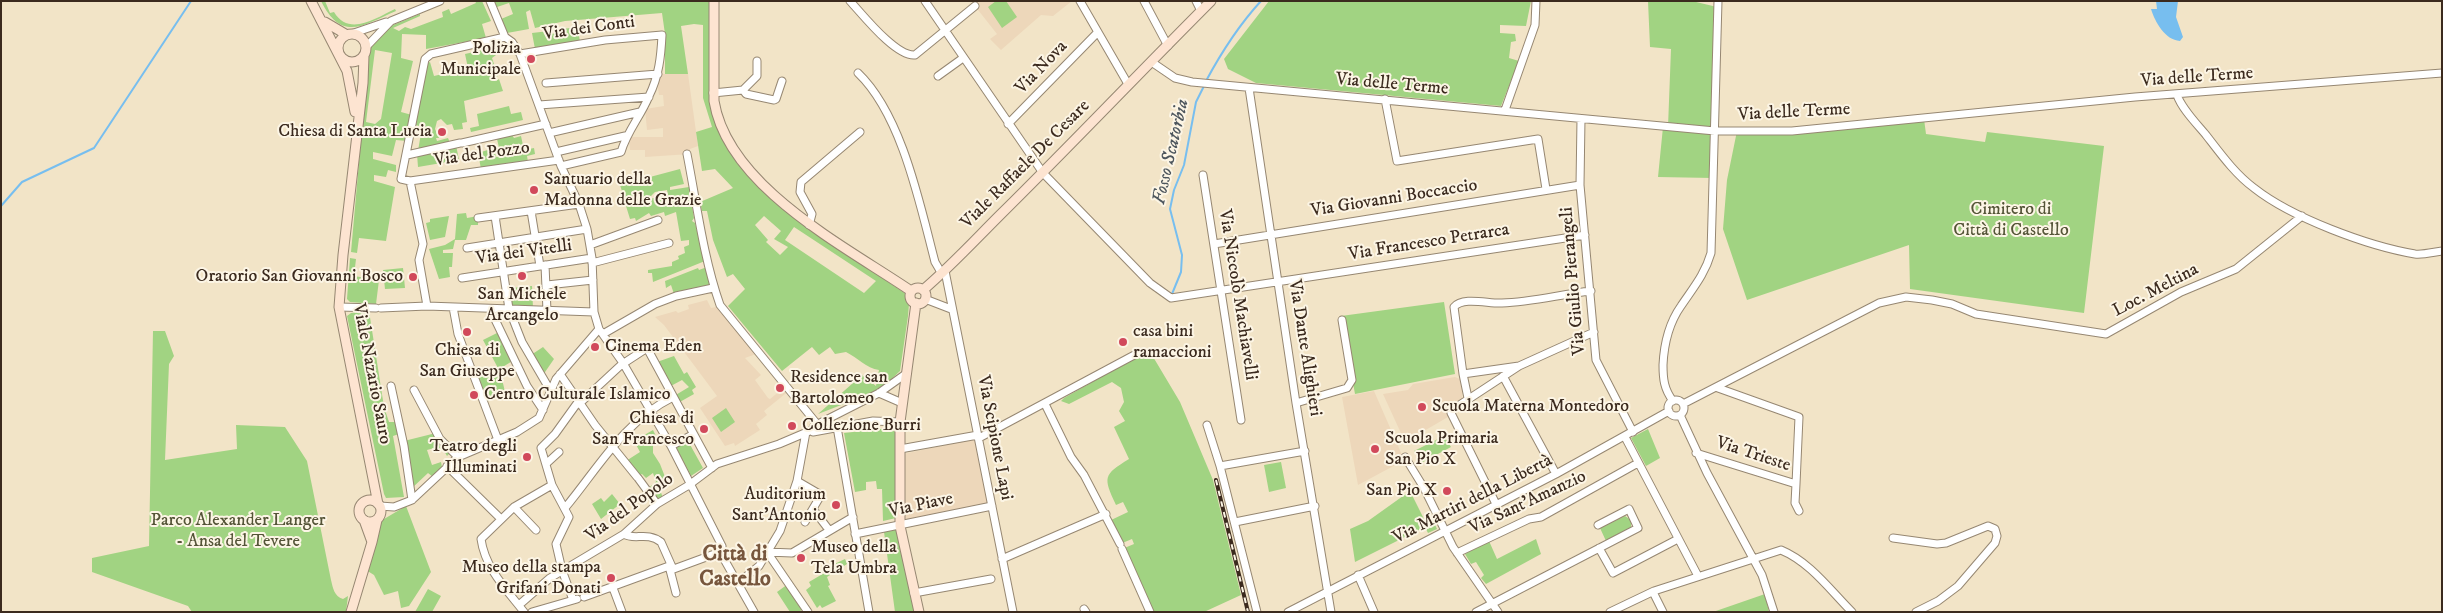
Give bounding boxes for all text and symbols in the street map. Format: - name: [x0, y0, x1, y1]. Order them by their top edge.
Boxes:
- street label: Via dei Conti: [542, 12, 636, 46]
- street label: Via Nova: [1011, 37, 1073, 99]
- place label: Polizia Municipale: [440, 38, 521, 80]
- marker: Polizia Municipale: [525, 53, 537, 65]
- street label: Via delle Terme: [2140, 63, 2254, 93]
- street label: Via delle Terme: [1335, 69, 1449, 101]
- street label: Viale Raffaele De Cesare: [957, 96, 1095, 234]
- water label: Fosso Scatorbia: [1149, 97, 1195, 207]
- street label: Via delle Terme: [1737, 99, 1851, 127]
- place label: Chiesa di Santa Lucia: [278, 121, 432, 143]
- marker: Chiesa di Santa Lucia: [436, 126, 448, 138]
- street label: Via del Pozzo: [433, 138, 531, 172]
- place label: Santuario della Madonna delle Grazie: [544, 169, 701, 212]
- street label: Via Giovanni Boccaccio: [1309, 175, 1479, 223]
- marker: Santuario della Madonna delle Grazie: [528, 184, 540, 196]
- park label: Cimitero di Città di Castello: [1953, 199, 2069, 242]
- street label: Via Giulio Pierangeli: [1557, 206, 1591, 356]
- street label: Via Niccolò Machiavelli: [1213, 208, 1261, 382]
- street label: Via Francesco Petrarca: [1347, 220, 1511, 266]
- street label: Via dei Vitelli: [475, 236, 573, 270]
- street label: Loc. Meltina: [2109, 259, 2203, 323]
- place label: Oratorio San Giovanni Bosco: [196, 266, 403, 288]
- marker: San Michele Arcangelo: [516, 270, 528, 282]
- marker: Oratorio San Giovanni Bosco: [407, 271, 419, 283]
- street label: Via Dante Alighieri: [1283, 278, 1325, 418]
- place label: San Michele Arcangelo: [478, 284, 566, 326]
- street label: Viale Nazario Sauro: [347, 302, 395, 446]
- place label: casa bini ramaccioni: [1133, 321, 1211, 364]
- marker: Chiesa di San Giuseppe: [461, 326, 473, 338]
- place label: Cinema Eden: [605, 336, 702, 358]
- marker: casa bini ramaccioni: [1117, 336, 1129, 348]
- place label: Chiesa di San Giuseppe: [419, 340, 515, 382]
- marker: Cinema Eden: [589, 341, 601, 353]
- place label: Residence san Bartolomeo: [790, 367, 888, 409]
- street label: Via Scipione Lapi: [971, 374, 1017, 502]
- marker: Residence san Bartolomeo: [774, 382, 786, 394]
- place label: Centro Culturale Islamico: [484, 384, 670, 406]
- marker: Centro Culturale Islamico: [468, 389, 480, 401]
- place label: Scuola Materna Montedoro: [1432, 396, 1629, 418]
- marker: Scuola Materna Montedoro: [1416, 401, 1428, 413]
- place label: Chiesa di San Francesco: [592, 408, 694, 450]
- place label: Collezione Burri: [802, 415, 921, 437]
- marker: Collezione Burri: [786, 420, 798, 432]
- marker: Chiesa di San Francesco: [698, 423, 710, 435]
- place label: Scuola Primaria San Pio X: [1385, 428, 1498, 470]
- street label: Via Trieste: [1713, 433, 1793, 477]
- place label: Teatro degli Illuminati: [430, 436, 517, 478]
- marker: Scuola Primaria San Pio X: [1369, 443, 1381, 455]
- street label: Via Martiri della Libertà: [1390, 450, 1556, 550]
- marker: Teatro degli Illuminati: [521, 451, 533, 463]
- street label: Via Sant'Amanzio: [1466, 466, 1590, 540]
- street label: Via del Popolo: [582, 469, 678, 547]
- place label: San Pio X: [1366, 480, 1437, 502]
- place label: Auditorium Sant'Antonio: [732, 484, 826, 526]
- marker: San Pio X: [1441, 485, 1453, 497]
- street label: Via Piave: [887, 489, 955, 523]
- marker: Auditorium Sant'Antonio: [830, 499, 842, 511]
- park label: Parco Alexander Langer - Ansa del Tevere: [150, 510, 326, 552]
- place label: Museo della Tela Umbra: [811, 537, 897, 580]
- district label: Città di Castello: [699, 542, 771, 594]
- marker: Museo della Tela Umbra: [795, 552, 807, 564]
- place label: Museo della stampa Grifani Donati: [462, 557, 601, 600]
- marker: Museo della stampa Grifani Donati: [605, 572, 617, 584]

